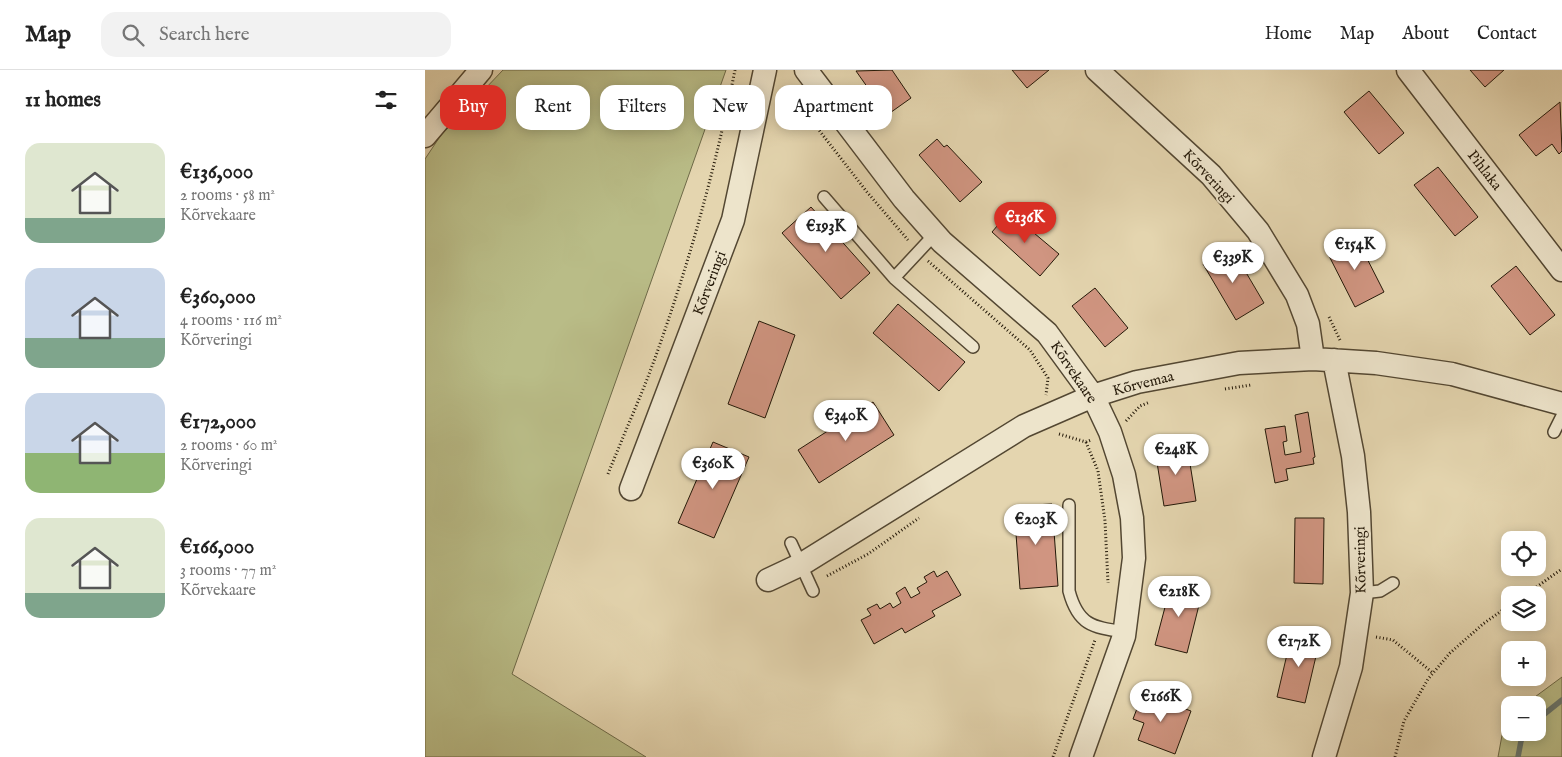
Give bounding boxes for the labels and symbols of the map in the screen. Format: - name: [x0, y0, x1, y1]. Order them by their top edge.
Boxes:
- street label: Kõrveringi: [1179, 145, 1239, 207]
- street label: Pihlaka: [1463, 146, 1506, 195]
- pin: €136K: [990, 202, 1060, 244]
- pin: €193K: [791, 210, 861, 253]
- pin: €154K: [1320, 228, 1390, 271]
- pin: €339K: [1198, 242, 1268, 284]
- street label: Kõrveringi: [689, 248, 730, 318]
- street label: Kõrvekaare: [1046, 337, 1101, 407]
- street label: Kõrvemaa: [1111, 367, 1176, 400]
- pin: €340K: [811, 400, 881, 442]
- pin: €248K: [1141, 434, 1211, 476]
- pin: €360K: [678, 448, 748, 490]
- pin: €203K: [1001, 504, 1071, 546]
- street label: Kõrveringi: [1350, 526, 1371, 594]
- pin: €218K: [1144, 576, 1214, 618]
- pin: €172K: [1264, 626, 1334, 668]
- pin: €166K: [1126, 680, 1196, 723]

